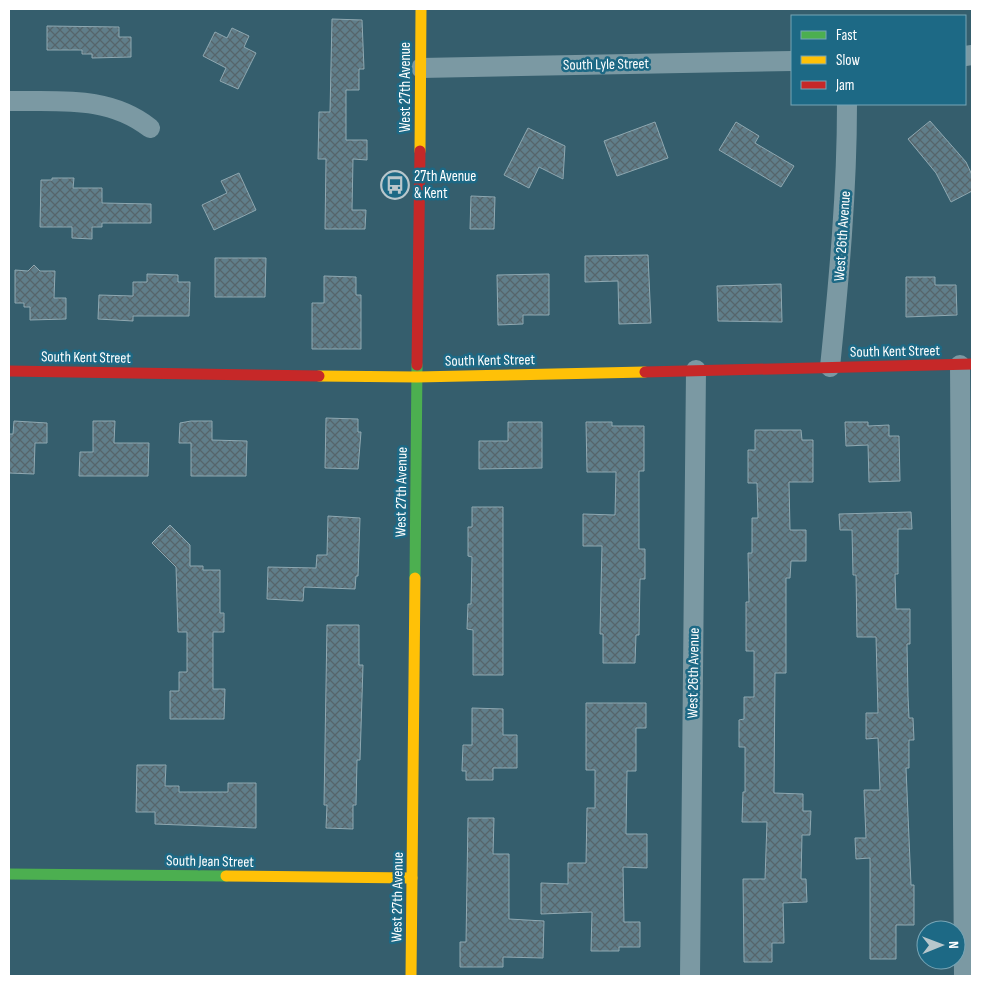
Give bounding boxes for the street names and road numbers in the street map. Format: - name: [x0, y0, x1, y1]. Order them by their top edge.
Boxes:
- street label: West 27th Avenue: [396, 42, 415, 132]
- street label: South Lyle Street: [563, 54, 650, 75]
- street label: West 26th Avenue: [830, 190, 855, 282]
- street label: South Kent Street: [850, 341, 941, 362]
- street label: South Kent Street: [41, 347, 132, 368]
- street label: South Kent Street: [445, 350, 536, 371]
- street label: West 27th Avenue: [391, 447, 412, 537]
- street label: West 26th Avenue: [683, 627, 704, 719]
- street label: South Jean Street: [166, 851, 254, 872]
- street label: West 27th Avenue: [387, 852, 408, 942]

